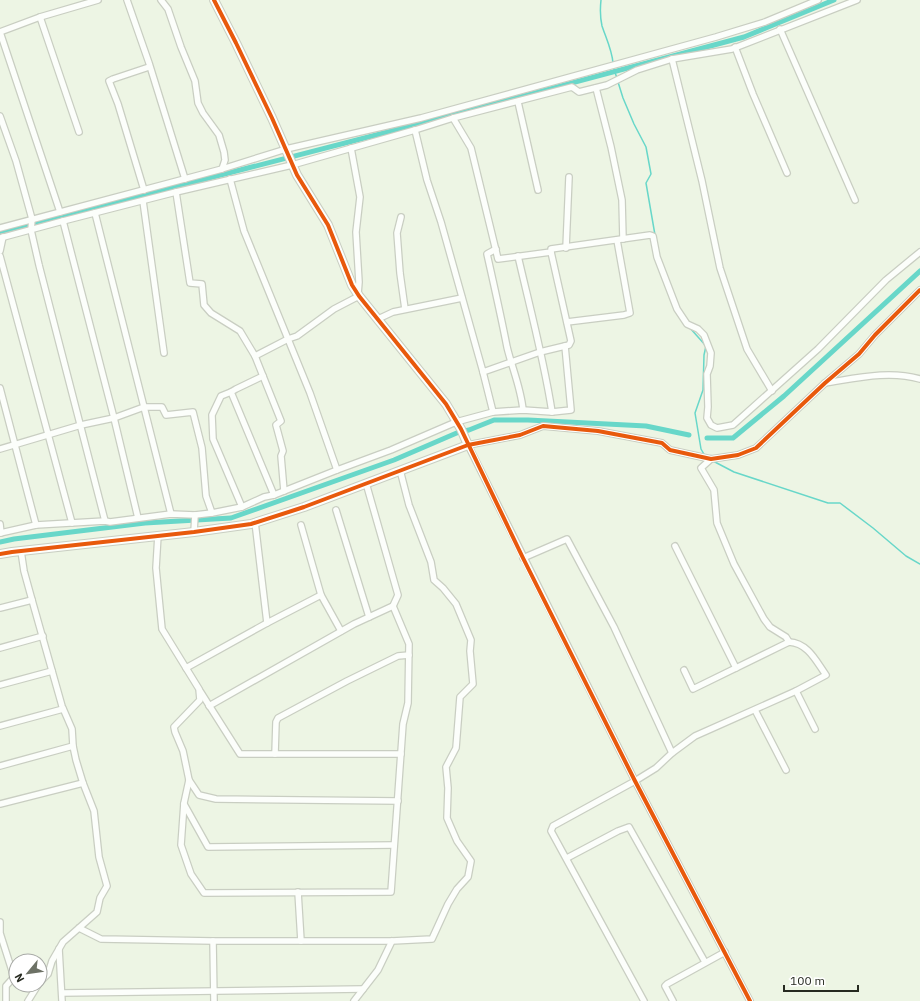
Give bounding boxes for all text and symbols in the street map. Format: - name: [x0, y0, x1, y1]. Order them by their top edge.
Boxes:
- north arrow: [8, 953, 48, 993]
- scale bar: [784, 967, 858, 993]
- text: N: [11, 971, 27, 985]
- text: 100 m: [790, 973, 825, 988]

